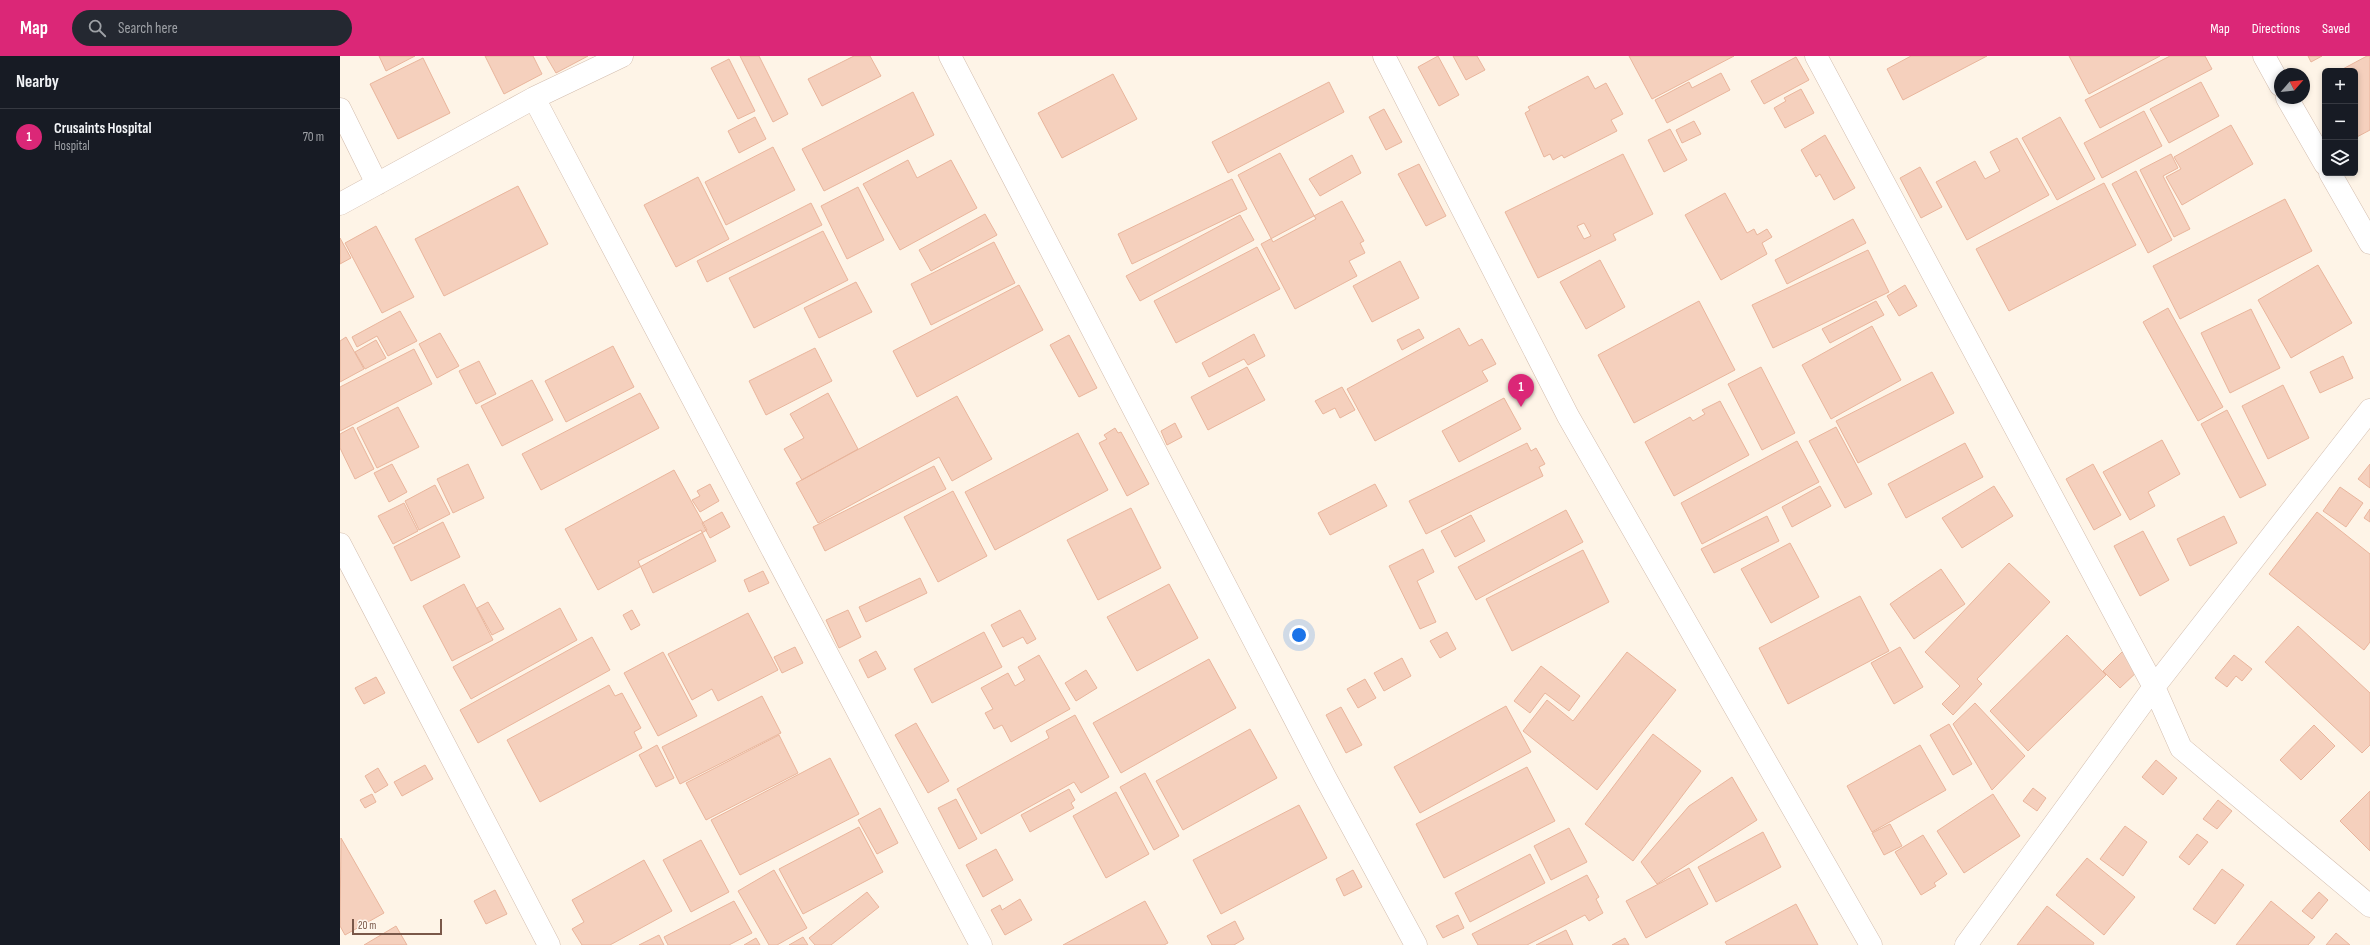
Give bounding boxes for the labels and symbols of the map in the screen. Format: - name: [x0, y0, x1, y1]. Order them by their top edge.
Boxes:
- north arrow: [2274, 68, 2310, 104]
- pin: 1: [1508, 374, 1534, 407]
- your location: [1289, 625, 1309, 645]
- scale bar: [352, 917, 442, 936]

